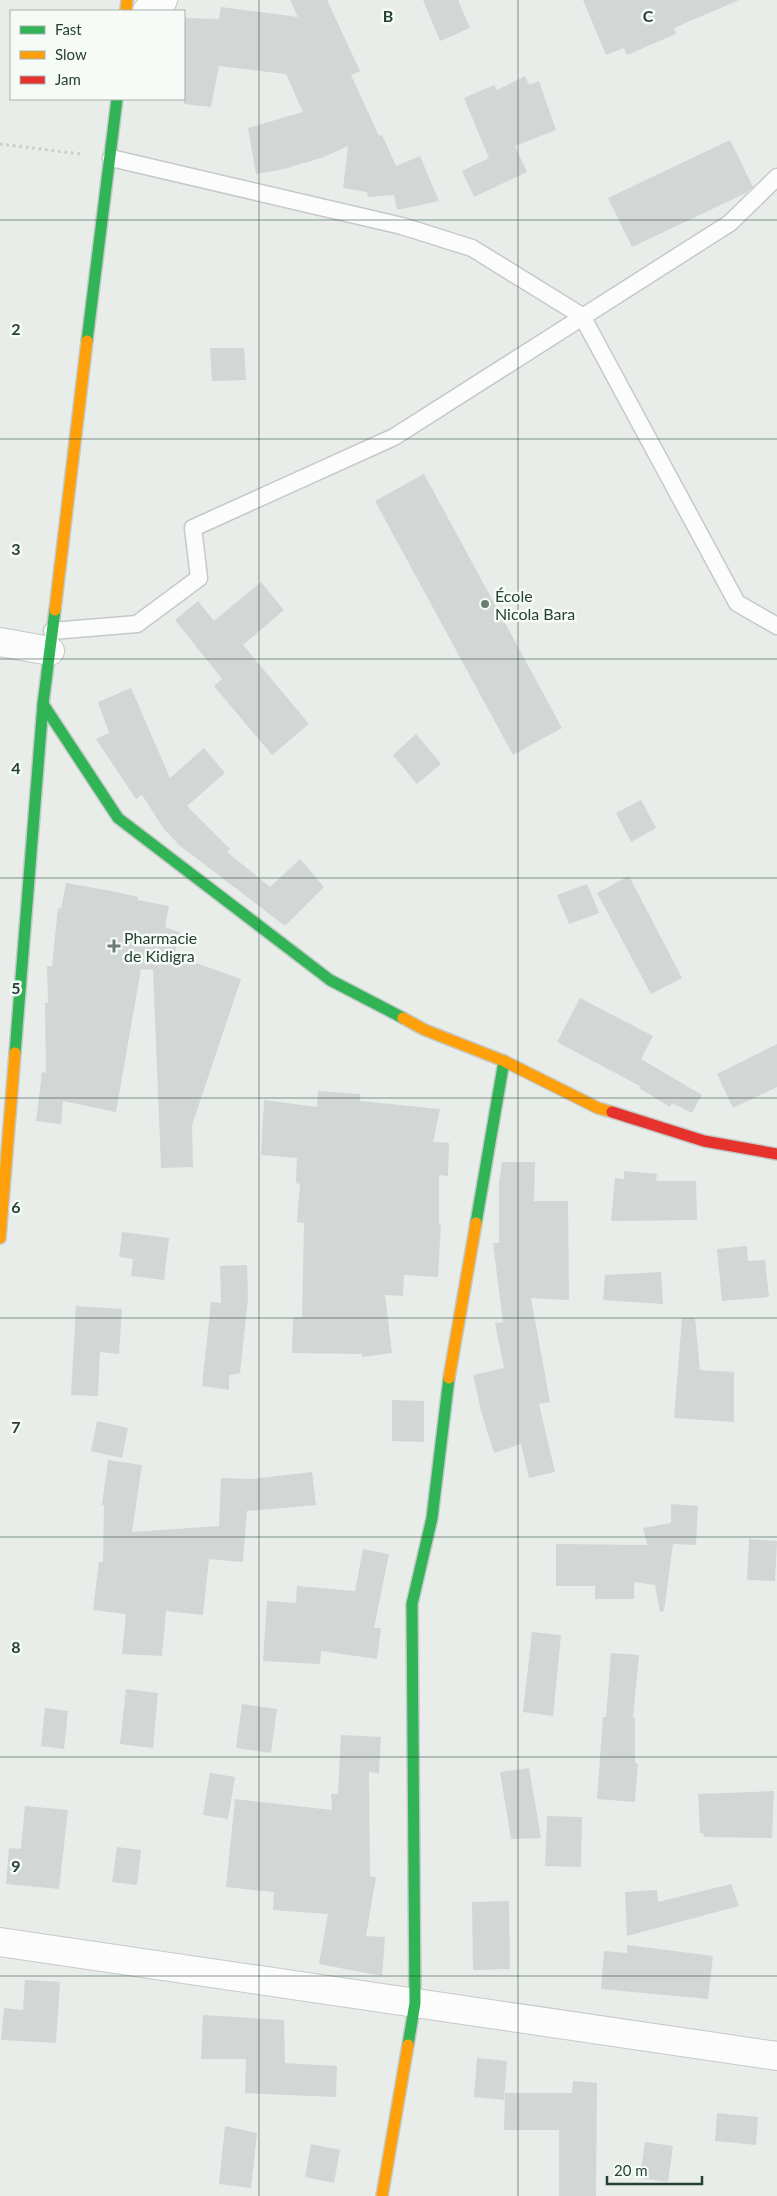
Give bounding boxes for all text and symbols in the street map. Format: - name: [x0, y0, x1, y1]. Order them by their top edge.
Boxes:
- text: B: [383, 6, 393, 25]
- text: C: [643, 6, 654, 25]
- legend: [10, 10, 185, 100]
- text: Fast: [55, 20, 82, 38]
- text: Slow: [55, 45, 87, 63]
- text: Jam: [55, 70, 81, 88]
- text: 2: [11, 319, 21, 338]
- text: 3: [11, 539, 21, 558]
- place label: École Nicola Bara: [495, 586, 575, 623]
- marker: École Nicola Bara: [479, 598, 491, 610]
- text: 4: [11, 758, 21, 777]
- place label: Pharmacie de Kidigra: [124, 928, 197, 965]
- marker: Pharmacie de Kidigra: [108, 940, 120, 952]
- text: 5: [11, 978, 21, 997]
- text: 6: [11, 1197, 21, 1216]
- text: 7: [11, 1417, 21, 1436]
- text: 8: [11, 1637, 21, 1656]
- text: 9: [11, 1856, 21, 1875]
- scale bar: [607, 2154, 702, 2186]
- text: 20 m: [614, 2161, 648, 2179]

